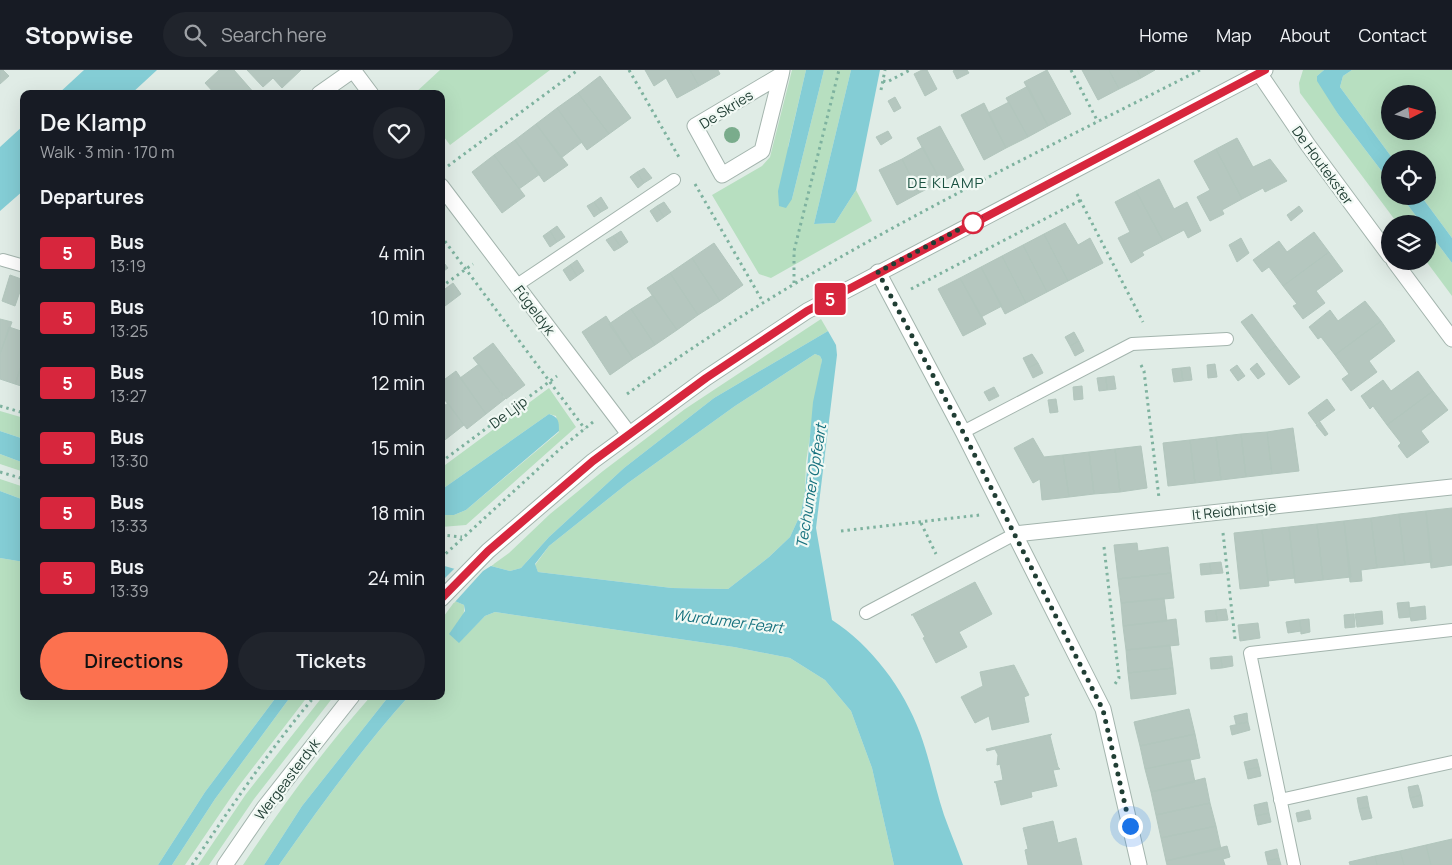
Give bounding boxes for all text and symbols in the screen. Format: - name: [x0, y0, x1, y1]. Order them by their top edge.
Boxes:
- search box: [163, 12, 513, 57]
- text: Stopwise: [25, 18, 133, 51]
- icon: search: [181, 21, 209, 49]
- text: Search here: [221, 22, 327, 48]
- text: Home: [1139, 23, 1188, 47]
- text: Map: [1216, 23, 1252, 47]
- text: About: [1280, 23, 1330, 47]
- text: Contact: [1358, 23, 1427, 47]
- street label: De Skries: [696, 85, 756, 133]
- north arrow: [1381, 85, 1436, 140]
- map controls: [1381, 85, 1436, 270]
- text: De Klamp: [40, 105, 147, 138]
- button: heart: [373, 107, 425, 159]
- street label: De Houtekster: [1288, 122, 1358, 208]
- text: Walk · 3 min · 170 m: [40, 141, 175, 163]
- button: locate: [1381, 150, 1436, 205]
- district label: DE KLAMP: [907, 172, 985, 193]
- text: Departures: [40, 184, 144, 210]
- unlabelled marker: [962, 212, 984, 234]
- button: layers: [1381, 215, 1436, 270]
- text: Bus: [110, 229, 144, 255]
- text: 4 min: [378, 240, 425, 266]
- text: 5: [62, 241, 73, 265]
- text: 13:19: [110, 255, 146, 277]
- street label: Fûgeldyk: [510, 281, 561, 340]
- line badge: 5: [814, 283, 846, 315]
- text: 5: [825, 287, 835, 311]
- text: Bus: [110, 294, 144, 320]
- text: 10 min: [370, 305, 425, 331]
- text: 5: [62, 306, 73, 330]
- text: 13:25: [110, 320, 148, 342]
- text: Bus: [110, 359, 144, 385]
- text: 12 min: [371, 370, 425, 396]
- text: 5: [62, 371, 73, 395]
- text: 13:27: [110, 385, 147, 407]
- street label: De Ljip: [485, 392, 531, 432]
- water label: Techumer Opfeart: [791, 420, 832, 550]
- text: Bus: [110, 424, 144, 450]
- text: 15 min: [371, 435, 425, 461]
- text: 5: [62, 436, 73, 460]
- text: 13:30: [110, 450, 148, 472]
- text: Bus: [110, 489, 144, 515]
- street label: It Reidhintsje: [1191, 496, 1277, 524]
- text: 18 min: [371, 500, 425, 526]
- text: 5: [62, 501, 73, 525]
- text: 13:33: [110, 515, 148, 537]
- text: Bus: [110, 554, 144, 580]
- text: 24 min: [368, 565, 425, 591]
- text: 5: [62, 566, 73, 590]
- text: 13:39: [110, 580, 149, 602]
- water label: Wurdumer Feart: [672, 604, 786, 638]
- button: Directions: [40, 632, 228, 690]
- button: Tickets: [238, 632, 425, 690]
- street label: Wergeasterdyk: [250, 733, 325, 824]
- your location: [1118, 814, 1143, 839]

